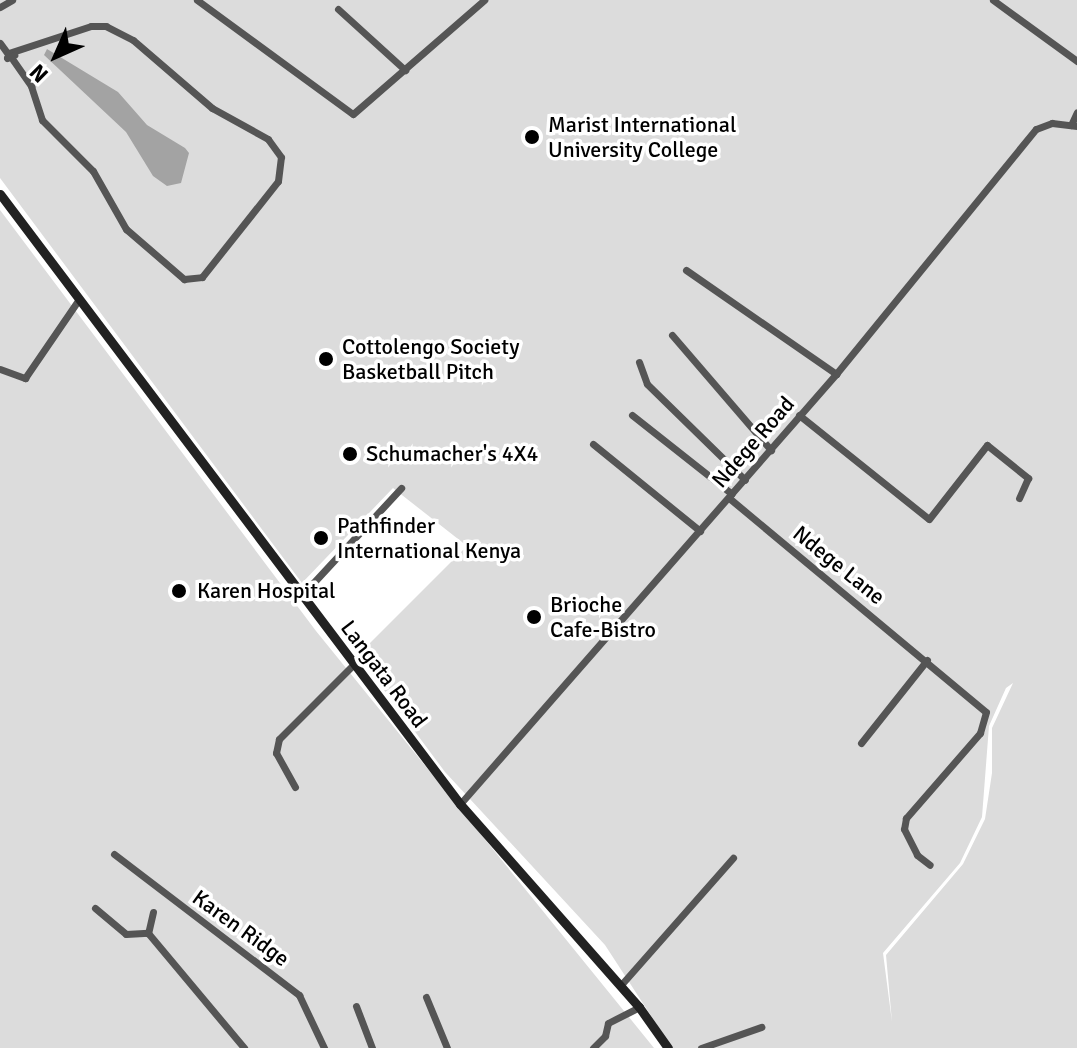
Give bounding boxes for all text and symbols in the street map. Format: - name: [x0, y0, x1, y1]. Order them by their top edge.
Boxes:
- north arrow: [16, 16, 96, 96]
- text: N: [24, 58, 54, 88]
- place label: Marist International University College: [548, 111, 736, 162]
- marker: Marist International University College: [523, 128, 541, 146]
- place label: Cottolengo Society Basketball Pitch: [342, 333, 519, 384]
- marker: Cottolengo Society Basketball Pitch: [317, 350, 335, 368]
- street label: Ndege Road: [706, 391, 800, 493]
- place label: Schumacher's 4X4: [366, 441, 538, 467]
- marker: Schumacher's 4X4: [341, 445, 359, 463]
- place label: Pathfinder International Kenya: [337, 512, 521, 564]
- street label: Ndege Lane: [788, 520, 890, 610]
- marker: Pathfinder International Kenya: [312, 529, 330, 547]
- place label: Karen Hospital: [197, 578, 336, 604]
- marker: Karen Hospital: [168, 580, 190, 602]
- place label: Brioche Cafe-Bistro: [550, 591, 656, 642]
- marker: Brioche Cafe-Bistro: [525, 608, 543, 626]
- street label: Langata Road: [335, 615, 433, 733]
- street label: Karen Ridge: [187, 884, 295, 972]

